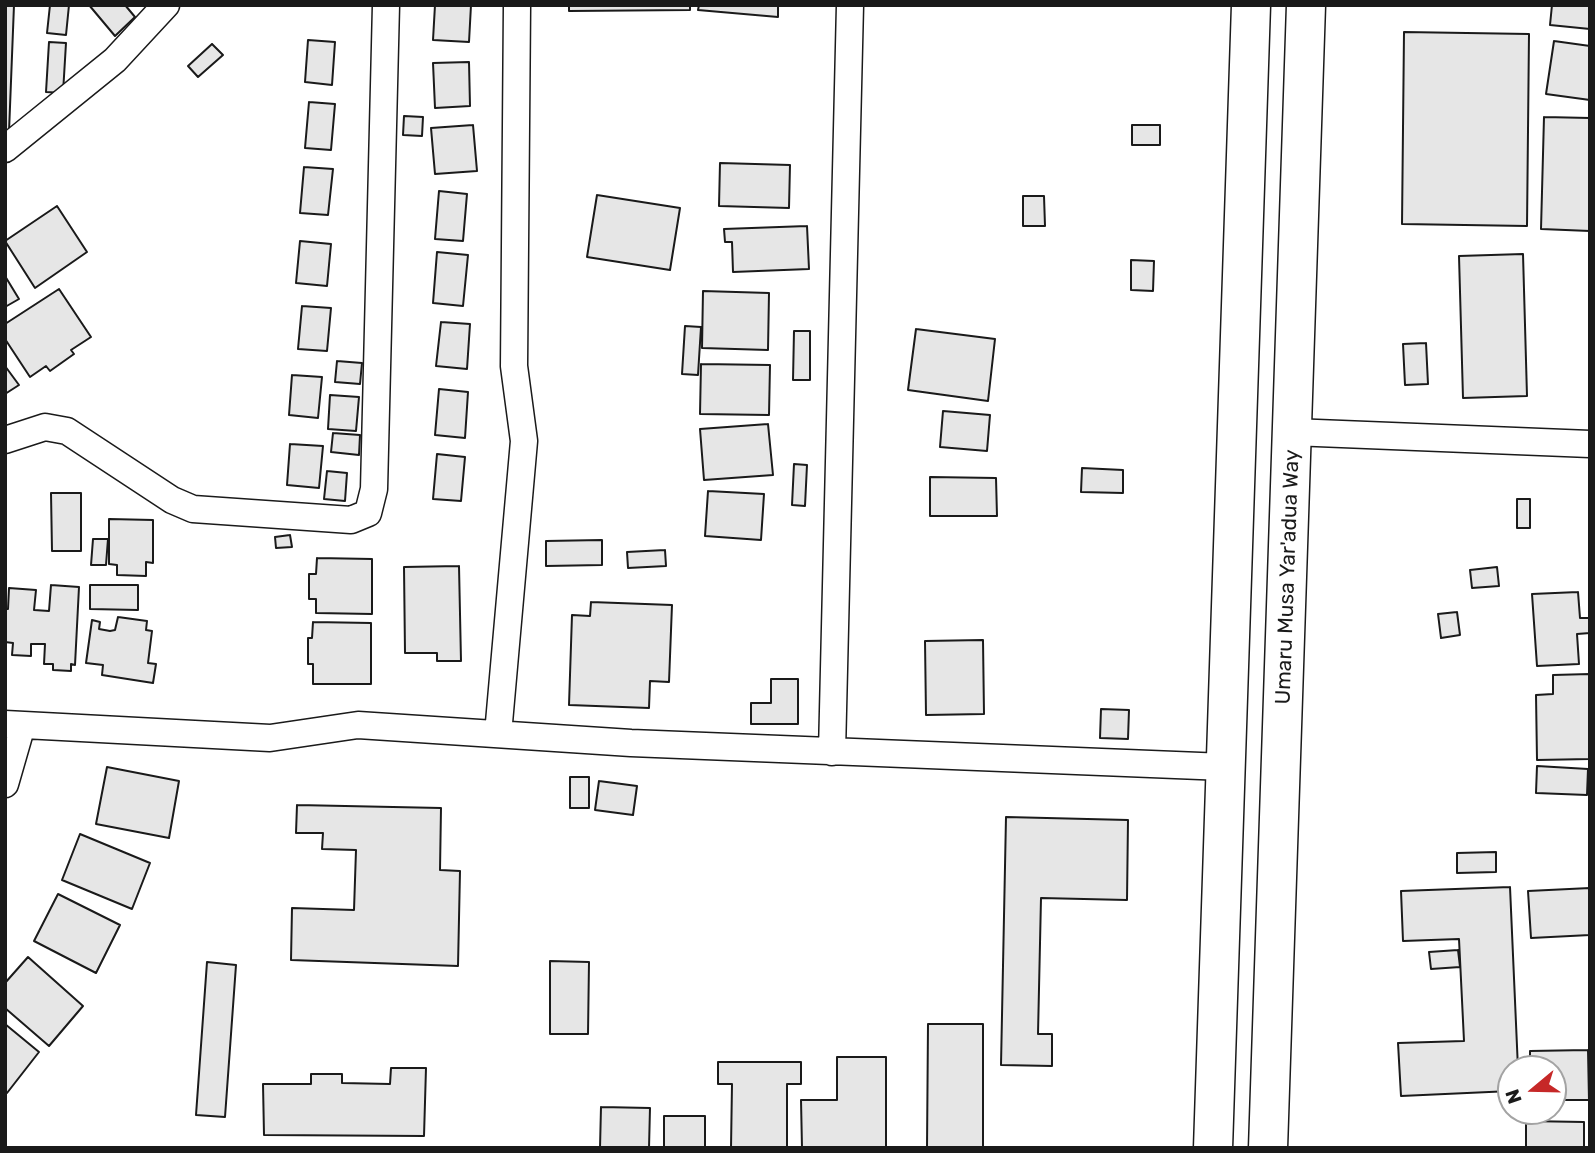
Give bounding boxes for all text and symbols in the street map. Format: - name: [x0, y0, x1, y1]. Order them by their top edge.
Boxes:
- street label: Umaru Musa Yar'adua Way: [1271, 449, 1305, 705]
- north arrow: [1497, 1055, 1567, 1125]
- text: N: [1500, 1086, 1527, 1107]

